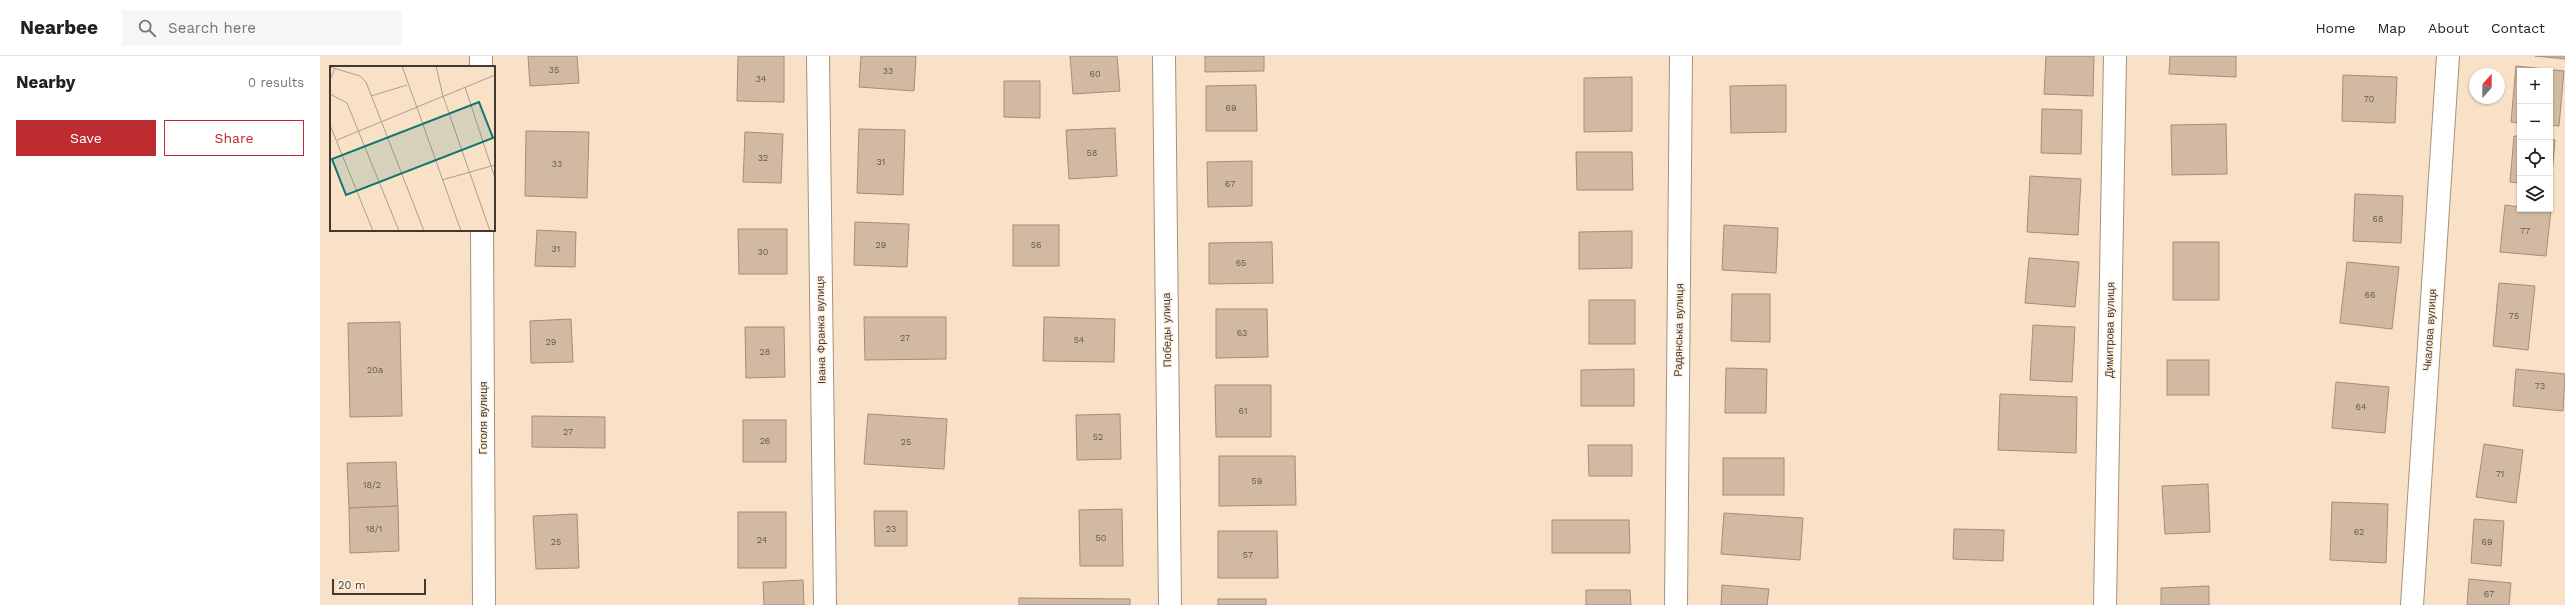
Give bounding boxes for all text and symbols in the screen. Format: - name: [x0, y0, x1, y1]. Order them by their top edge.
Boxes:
- search box: [122, 10, 402, 46]
- text: Nearbee: [20, 16, 98, 39]
- icon: search: [136, 17, 158, 39]
- text: Search here: [168, 19, 256, 37]
- text: Home: [2315, 20, 2355, 36]
- text: Map: [2377, 20, 2406, 36]
- text: About: [2428, 20, 2469, 36]
- text: Contact: [2491, 20, 2545, 36]
- house number: 35: [549, 65, 559, 75]
- inset map: [330, 66, 495, 231]
- house number: 33: [883, 66, 893, 76]
- north arrow: [2469, 68, 2505, 104]
- map controls: [2517, 68, 2553, 212]
- button: +: [2517, 68, 2553, 104]
- house number: 60: [1089, 69, 1101, 79]
- text: Nearby: [16, 72, 75, 92]
- house number: 34: [756, 74, 767, 84]
- text: 0 results: [248, 75, 304, 90]
- house number: 70: [2364, 94, 2375, 104]
- house number: 69: [1225, 103, 1237, 113]
- button: −: [2517, 104, 2553, 140]
- button: Save: [16, 120, 156, 156]
- button: Share: [164, 120, 304, 156]
- button: locate: [2517, 140, 2553, 176]
- house number: 58: [1087, 148, 1097, 158]
- house number: 32: [758, 153, 768, 163]
- house number: 31: [877, 157, 885, 167]
- house number: 33: [552, 159, 562, 169]
- button: layers: [2517, 176, 2553, 212]
- house number: 67: [1225, 179, 1235, 189]
- house number: 68: [2372, 214, 2384, 224]
- house number: 77: [2520, 226, 2530, 236]
- house number: 29: [876, 240, 886, 250]
- house number: 56: [1031, 240, 1041, 250]
- house number: 31: [552, 244, 560, 254]
- house number: 30: [758, 247, 769, 257]
- house number: 65: [1236, 258, 1246, 268]
- street label: Івана Франка вулиця: [814, 276, 828, 384]
- street label: Димитрова вулиця: [2103, 282, 2117, 378]
- street label: Радянська вулиця: [1672, 283, 1686, 377]
- street label: Чкалова вулиця: [2421, 288, 2439, 372]
- house number: 66: [2365, 290, 2375, 300]
- street label: Победы улица: [1160, 292, 1174, 367]
- house number: 75: [2509, 311, 2519, 321]
- house number: 63: [1237, 328, 1247, 338]
- house number: 27: [900, 333, 910, 343]
- house number: 54: [1074, 335, 1085, 345]
- house number: 29: [546, 337, 556, 347]
- house number: 28: [760, 347, 770, 357]
- house number: 20а: [367, 365, 383, 375]
- house number: 73: [2535, 381, 2545, 391]
- street label: Гоголя вулиця: [477, 382, 490, 454]
- house number: 64: [2356, 402, 2367, 412]
- house number: 61: [1239, 406, 1247, 416]
- house number: 27: [563, 427, 573, 437]
- house number: 52: [1093, 432, 1103, 442]
- house number: 26: [760, 436, 770, 446]
- house number: 25: [901, 437, 911, 447]
- house number: 71: [2496, 469, 2504, 479]
- house number: 59: [1252, 476, 1262, 486]
- house number: 18/2: [363, 480, 381, 490]
- house number: 18/1: [366, 524, 382, 534]
- house number: 23: [886, 524, 896, 534]
- house number: 62: [2354, 527, 2364, 537]
- house number: 50: [1096, 533, 1107, 543]
- house number: 24: [757, 535, 768, 545]
- house number: 25: [551, 537, 561, 547]
- house number: 69: [2481, 537, 2493, 547]
- house number: 57: [1243, 550, 1253, 560]
- scale bar: [332, 577, 426, 596]
- text: 20 m: [338, 579, 366, 592]
- house number: 67: [2484, 589, 2494, 599]

